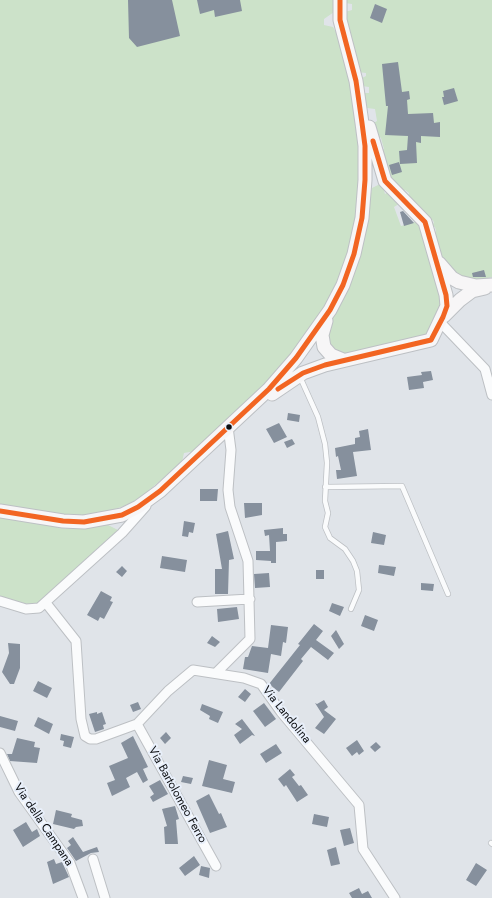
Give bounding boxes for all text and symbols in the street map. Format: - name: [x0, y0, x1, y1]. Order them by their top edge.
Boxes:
- unlabelled marker: [224, 422, 234, 432]
- street label: Via Landolina: [259, 684, 313, 746]
- street label: Via Bartolomeo Ferro: [145, 744, 209, 846]
- street label: Via della Campana: [10, 781, 76, 869]

